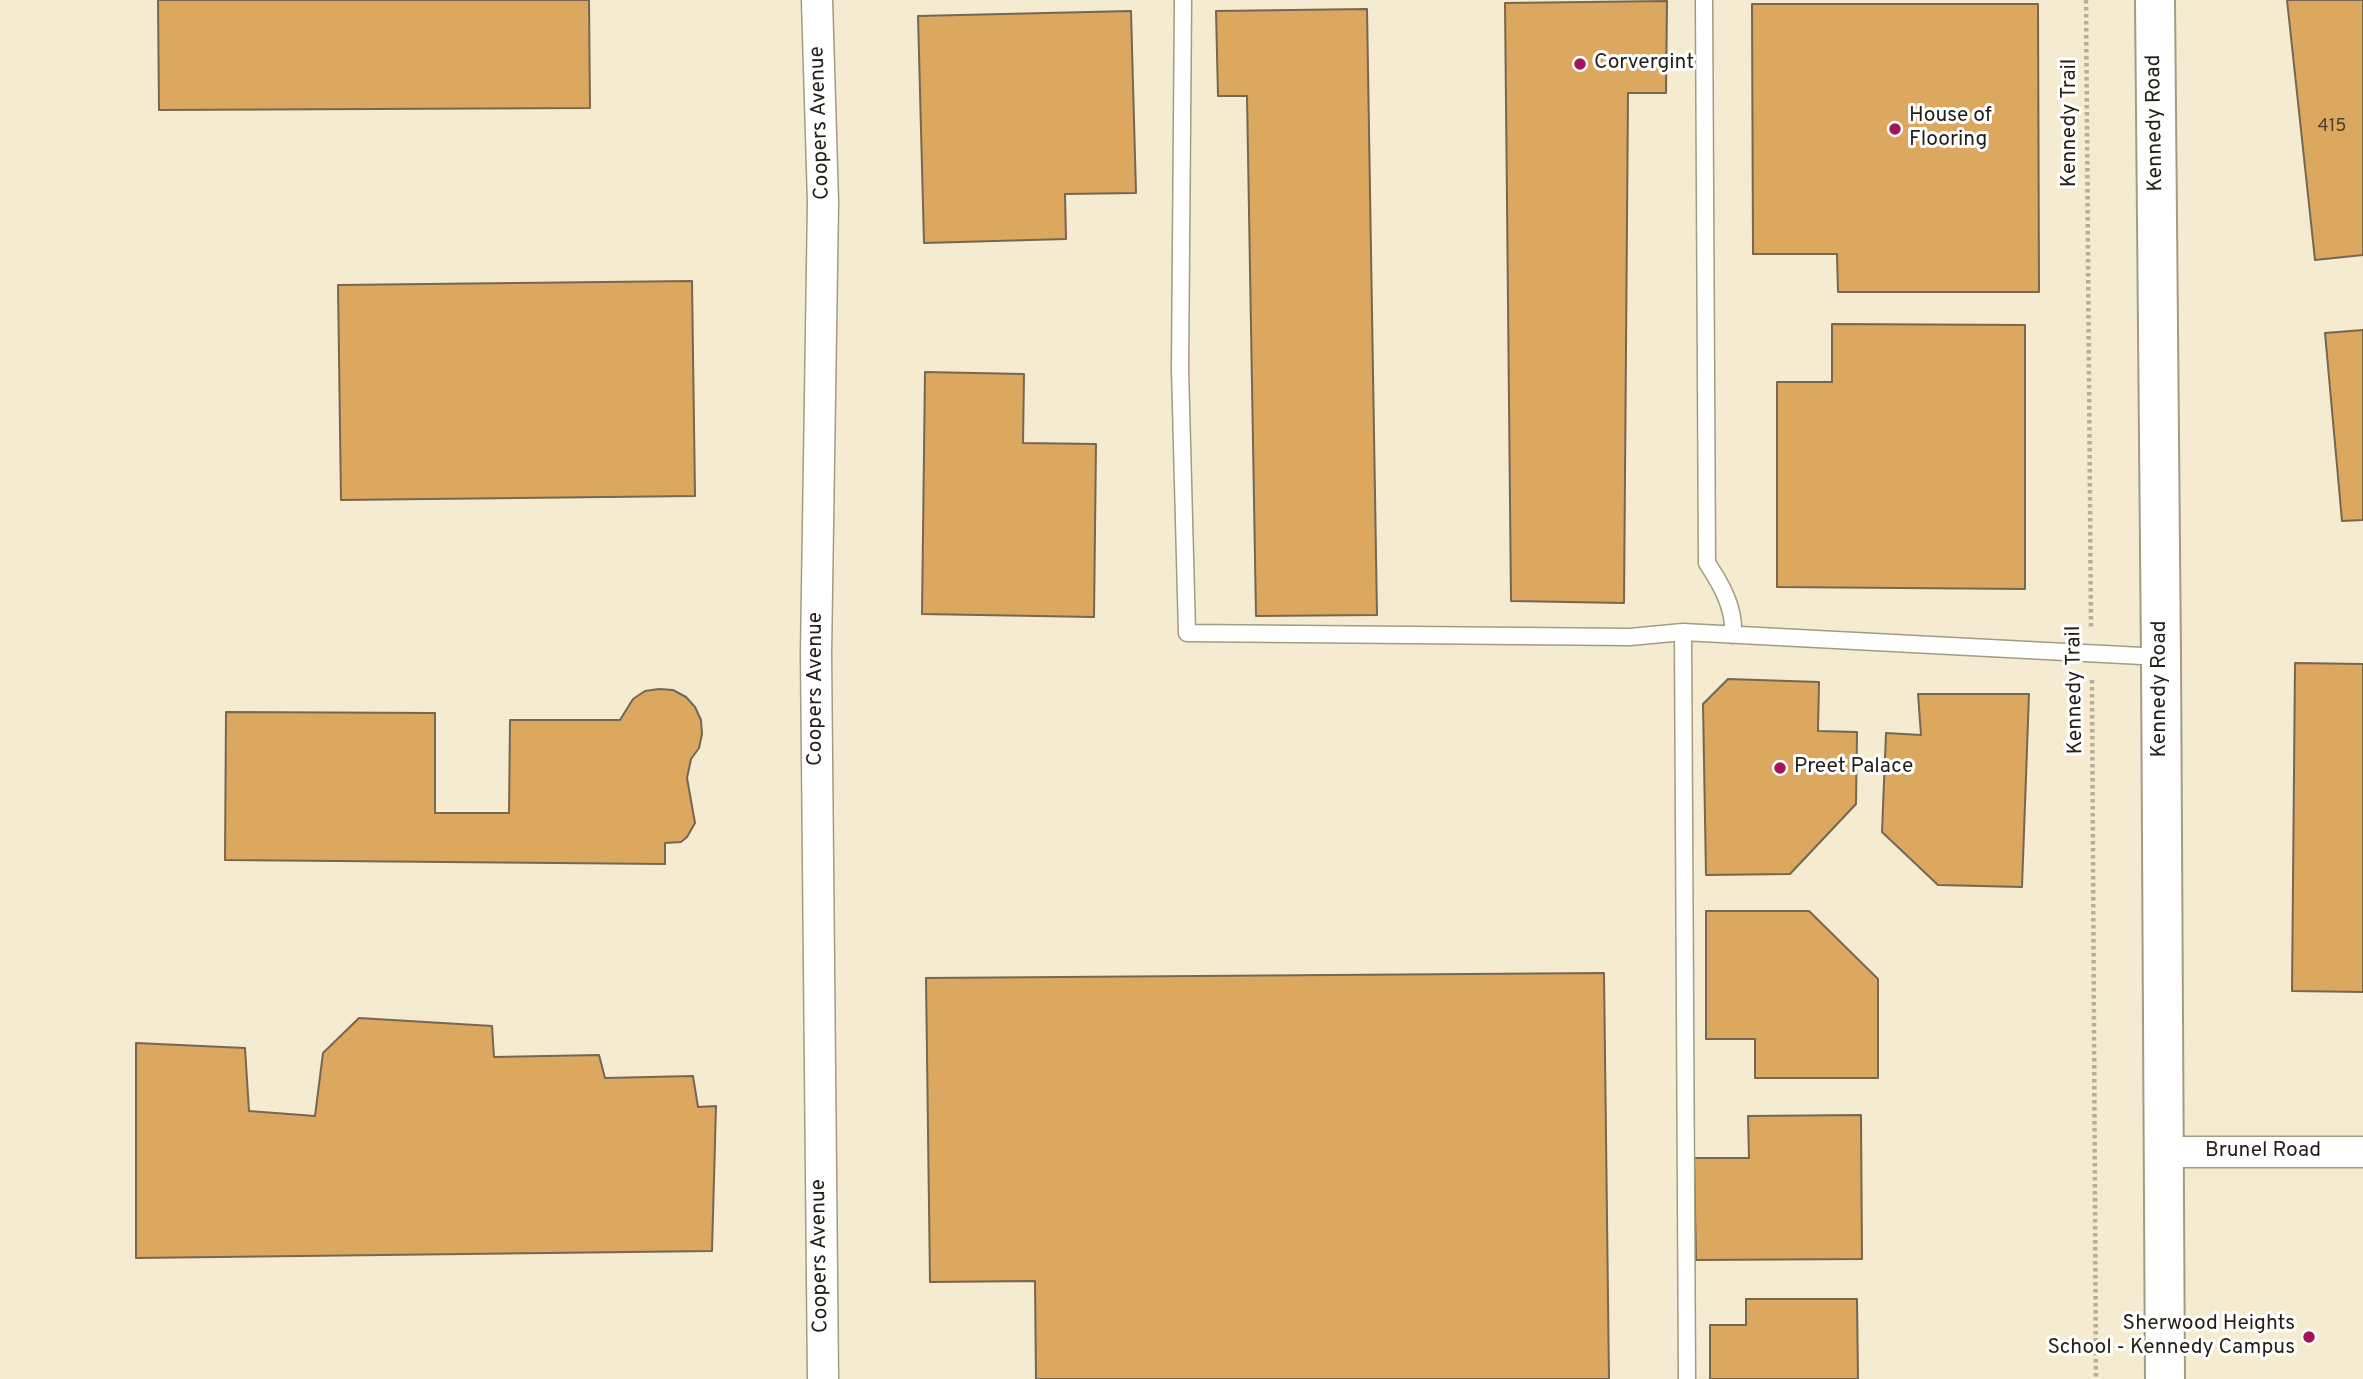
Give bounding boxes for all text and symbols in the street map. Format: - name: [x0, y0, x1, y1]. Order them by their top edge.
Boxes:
- street label: Coopers Avenue: [806, 46, 836, 200]
- place label: Corvergint: [1594, 51, 1694, 77]
- street label: Kennedy Road: [2142, 54, 2170, 192]
- marker: Corvergint: [1572, 56, 1588, 72]
- street label: Kennedy Trail: [2058, 59, 2084, 187]
- place label: House of Flooring: [1909, 104, 1992, 154]
- house number: 415: [2317, 116, 2347, 138]
- marker: House of Flooring: [1887, 121, 1903, 137]
- street label: Coopers Avenue: [804, 612, 830, 766]
- street label: Kennedy Road: [2148, 620, 2174, 758]
- street label: Kennedy Trail: [2062, 625, 2090, 755]
- place label: Preet Palace: [1794, 755, 1913, 781]
- marker: Preet Palace: [1772, 760, 1788, 776]
- street label: Brunel Road: [2205, 1139, 2321, 1165]
- street label: Coopers Avenue: [807, 1179, 835, 1333]
- place label: Sherwood Heights School - Kennedy Campus: [2048, 1312, 2295, 1362]
- marker: Sherwood Heights School - Kennedy Campus: [2301, 1329, 2317, 1345]

